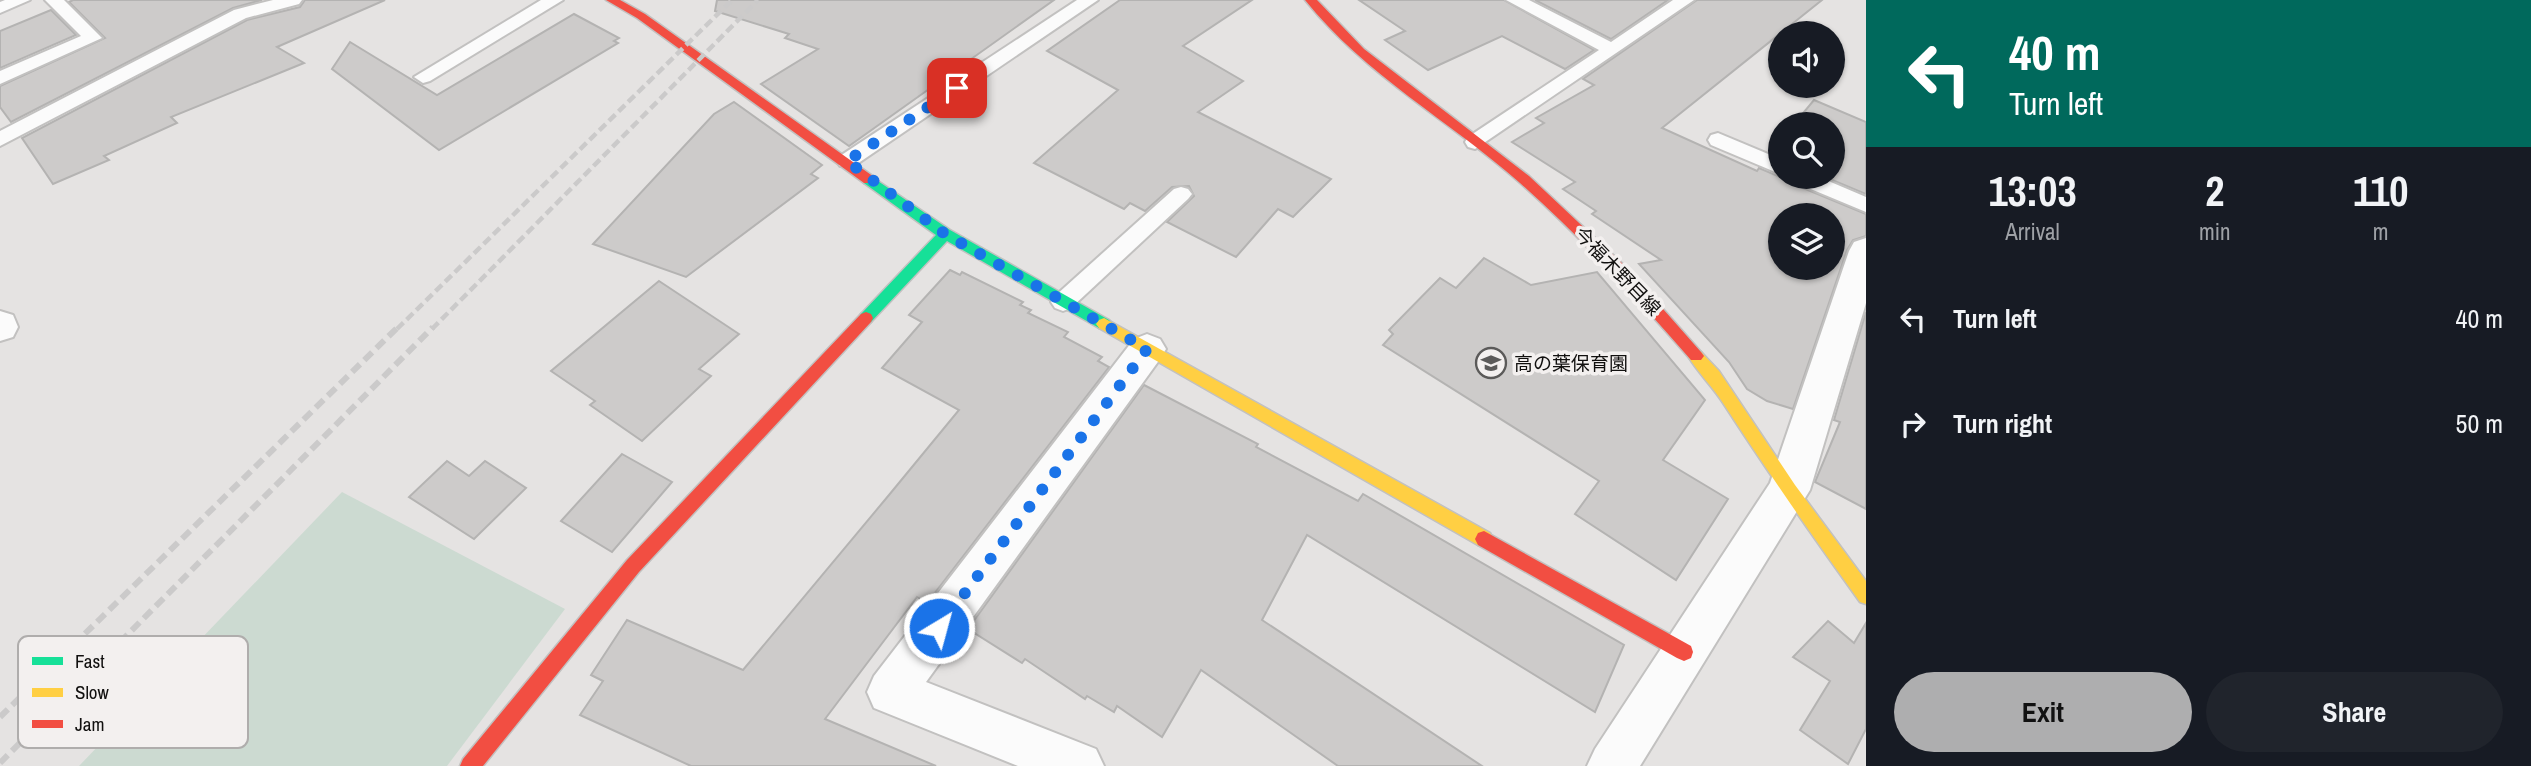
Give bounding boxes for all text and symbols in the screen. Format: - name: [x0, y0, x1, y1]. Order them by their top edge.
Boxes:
- text: 40 m: [2009, 19, 2101, 85]
- map controls: [1768, 21, 1845, 280]
- button: sound: [1768, 21, 1845, 98]
- icon: left: [1894, 28, 1985, 119]
- pin: [927, 58, 987, 118]
- icon: arrive: [938, 69, 976, 107]
- text: Turn left: [2009, 82, 2103, 125]
- button: search: [1768, 112, 1845, 189]
- text: 13:03: [1988, 163, 2077, 219]
- text: 2: [2205, 163, 2224, 219]
- text: 110: [2353, 163, 2409, 219]
- button: layers: [1768, 203, 1845, 280]
- text: Arrival: [2005, 216, 2060, 247]
- text: min: [2199, 216, 2230, 247]
- text: m: [2373, 216, 2389, 247]
- street label: 今福木野目線: [1569, 221, 1667, 321]
- icon: left: [1894, 300, 1932, 338]
- text: Turn left: [1953, 301, 2037, 336]
- text: 40 m: [2456, 301, 2503, 336]
- school or university icon: 高の葉保育園: [1474, 346, 1508, 380]
- place label: 高の葉保育園: [1514, 350, 1628, 376]
- icon: right: [1894, 405, 1932, 443]
- text: Turn right: [1953, 406, 2052, 441]
- text: 50 m: [2456, 406, 2503, 441]
- position arrow: [902, 591, 976, 665]
- legend: [18, 636, 248, 748]
- text: Fast: [75, 648, 105, 674]
- button: Exit: [1894, 672, 2192, 752]
- button: Share: [2206, 672, 2503, 752]
- text: Slow: [75, 679, 110, 705]
- text: Jam: [75, 711, 104, 737]

